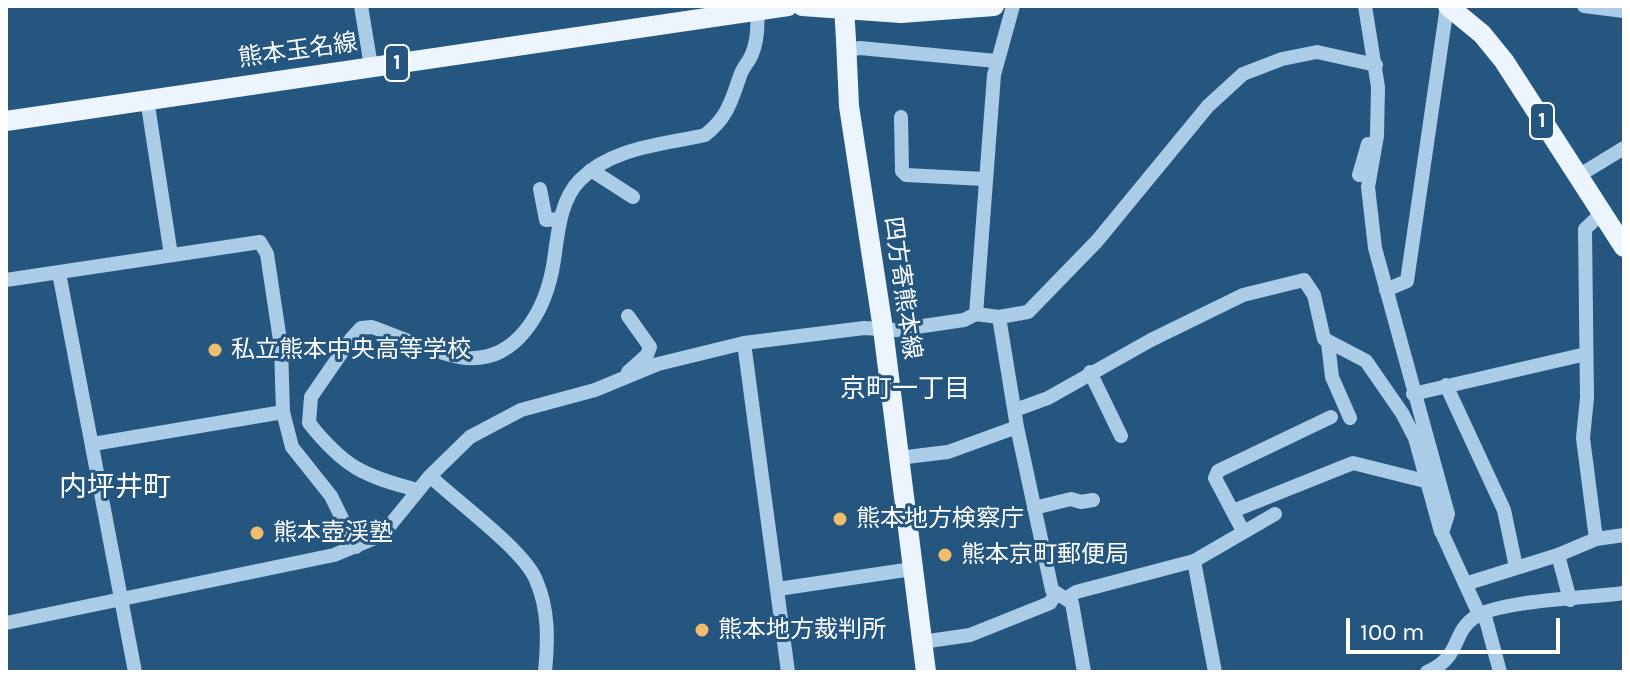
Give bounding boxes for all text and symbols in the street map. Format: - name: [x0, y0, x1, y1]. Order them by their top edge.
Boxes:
- street label: 熊本玉名線: [237, 28, 359, 74]
- road number: 1: [385, 45, 409, 81]
- road number: 1: [1530, 103, 1554, 139]
- street label: 四方寄熊本線: [878, 215, 926, 361]
- place label: 私立熊本中央高等学校: [231, 336, 471, 364]
- marker: 私立熊本中央高等学校: [206, 341, 224, 359]
- district label: 京町一丁目: [840, 374, 970, 406]
- district label: 内坪井町: [59, 471, 171, 505]
- place label: 熊本地方検察庁: [856, 505, 1024, 533]
- marker: 熊本地方検察庁: [831, 510, 849, 528]
- place label: 熊本壺渓塾: [273, 519, 393, 547]
- marker: 熊本壺渓塾: [248, 524, 266, 542]
- place label: 熊本京町郵便局: [961, 541, 1129, 569]
- marker: 熊本京町郵便局: [936, 546, 954, 564]
- scale bar: [1350, 602, 1564, 652]
- place label: 熊本地方裁判所: [718, 616, 886, 644]
- text: 100 m: [1360, 618, 1425, 646]
- marker: 熊本地方裁判所: [693, 621, 711, 639]

